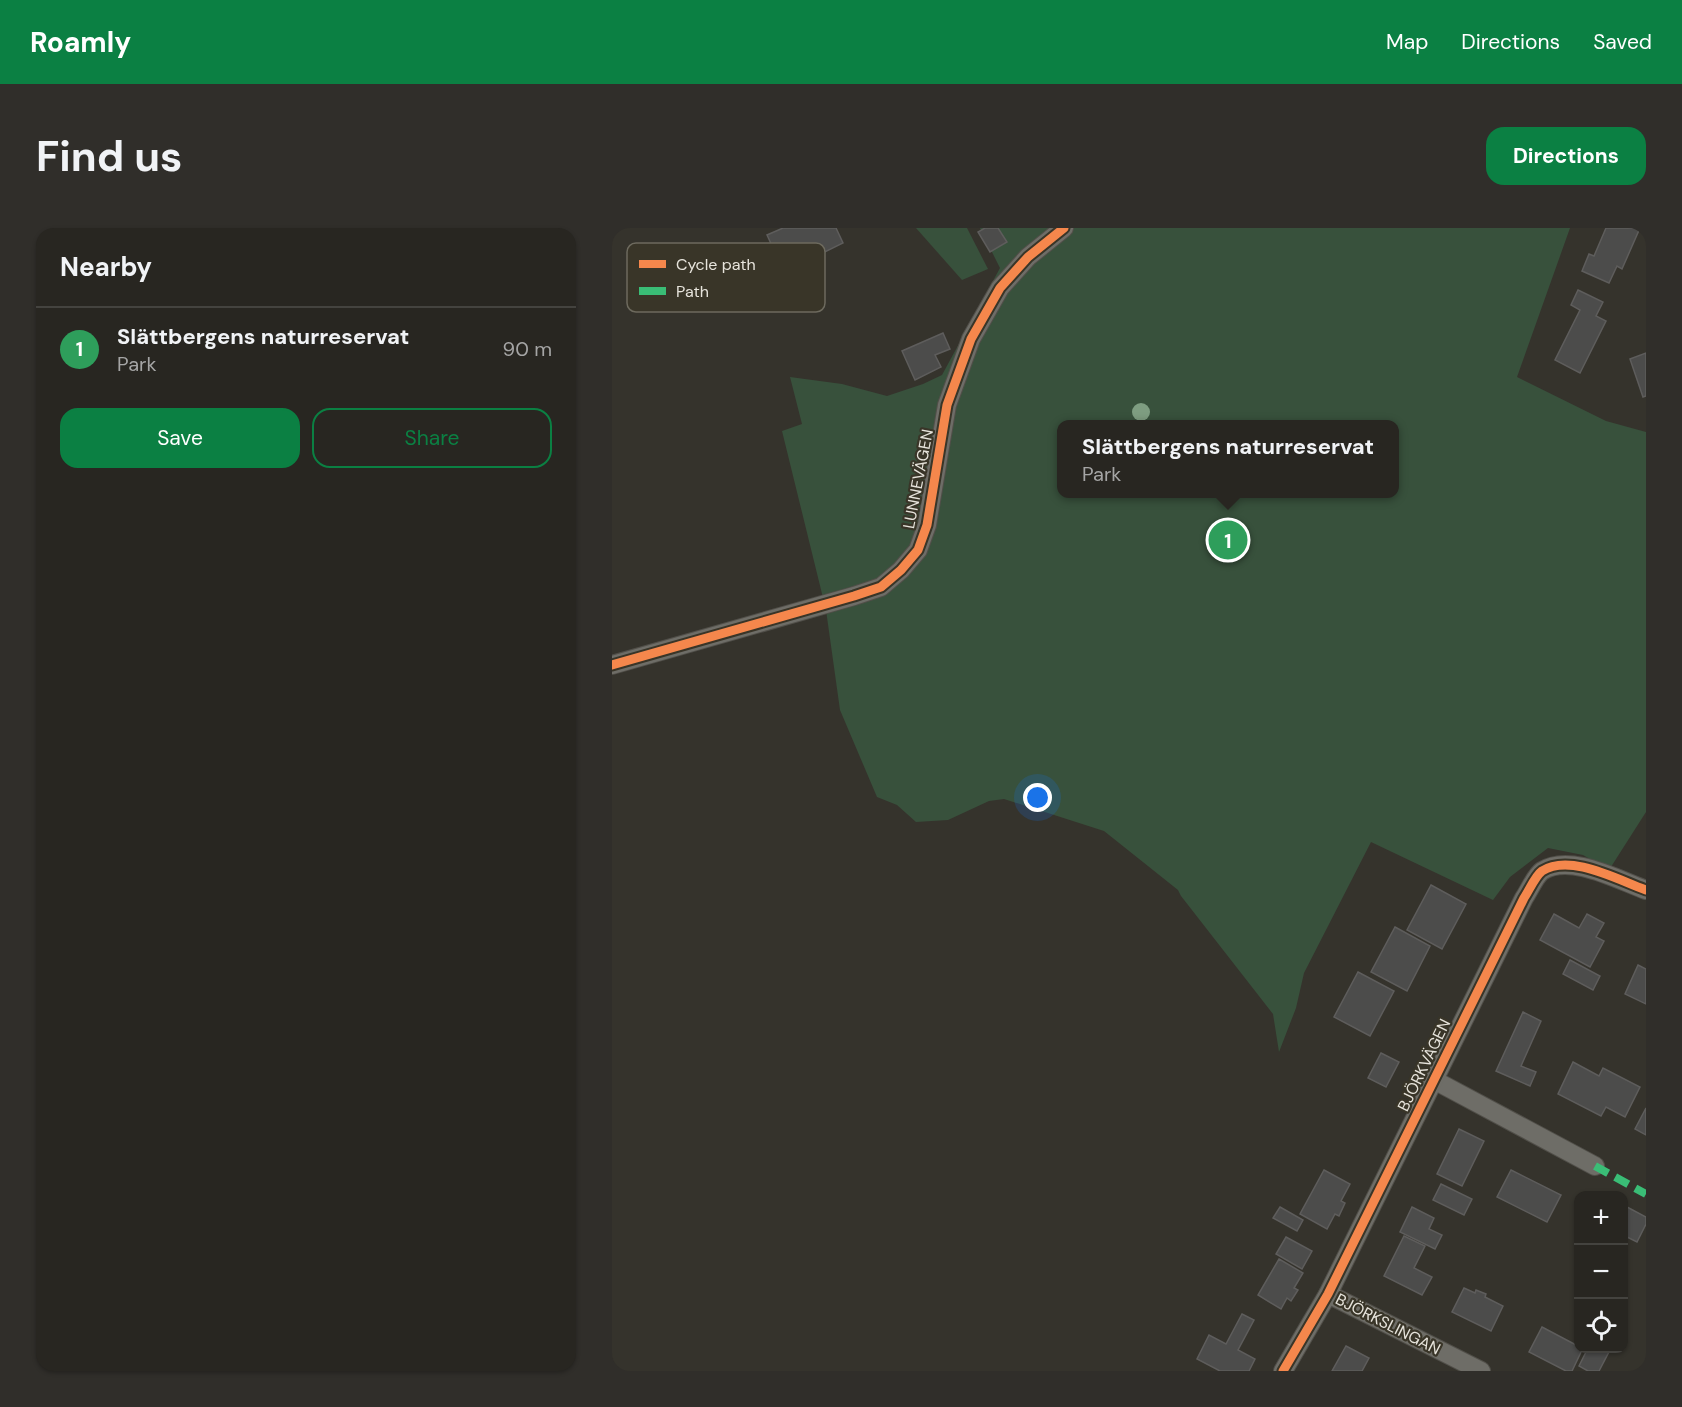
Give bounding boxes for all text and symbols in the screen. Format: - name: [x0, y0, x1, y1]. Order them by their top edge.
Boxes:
- text: Roamly: [30, 24, 131, 61]
- text: Map: [1386, 28, 1428, 56]
- text: Directions: [1461, 28, 1560, 56]
- text: Saved: [1593, 28, 1652, 56]
- button: Directions: [1486, 127, 1646, 185]
- text: Find us: [36, 129, 182, 184]
- legend: [627, 243, 825, 312]
- text: Nearby: [60, 250, 152, 284]
- text: Cycle path: [676, 254, 756, 275]
- text: Path: [676, 281, 709, 302]
- text: Slättbergens naturreservat: [117, 322, 409, 351]
- text: 1: [76, 336, 83, 362]
- text: 90 m: [503, 336, 552, 362]
- text: Park: [117, 351, 157, 377]
- button: Save: [60, 408, 300, 468]
- button: Share: [312, 408, 552, 468]
- popup: [1057, 420, 1399, 498]
- street label: LUNNEVÄGEN: [898, 427, 938, 531]
- text: Slättbergens naturreservat: [1082, 432, 1374, 461]
- text: Park: [1082, 461, 1121, 487]
- pin: 1: [1208, 518, 1248, 562]
- your location: [1023, 783, 1052, 812]
- street label: BJÖRKVÄGEN: [1393, 1015, 1455, 1115]
- map controls: [1574, 1191, 1628, 1353]
- button: +: [1574, 1191, 1628, 1245]
- button: −: [1574, 1245, 1628, 1299]
- street label: BJÖRKSLINGAN: [1332, 1288, 1444, 1360]
- button: locate: [1574, 1299, 1628, 1353]

